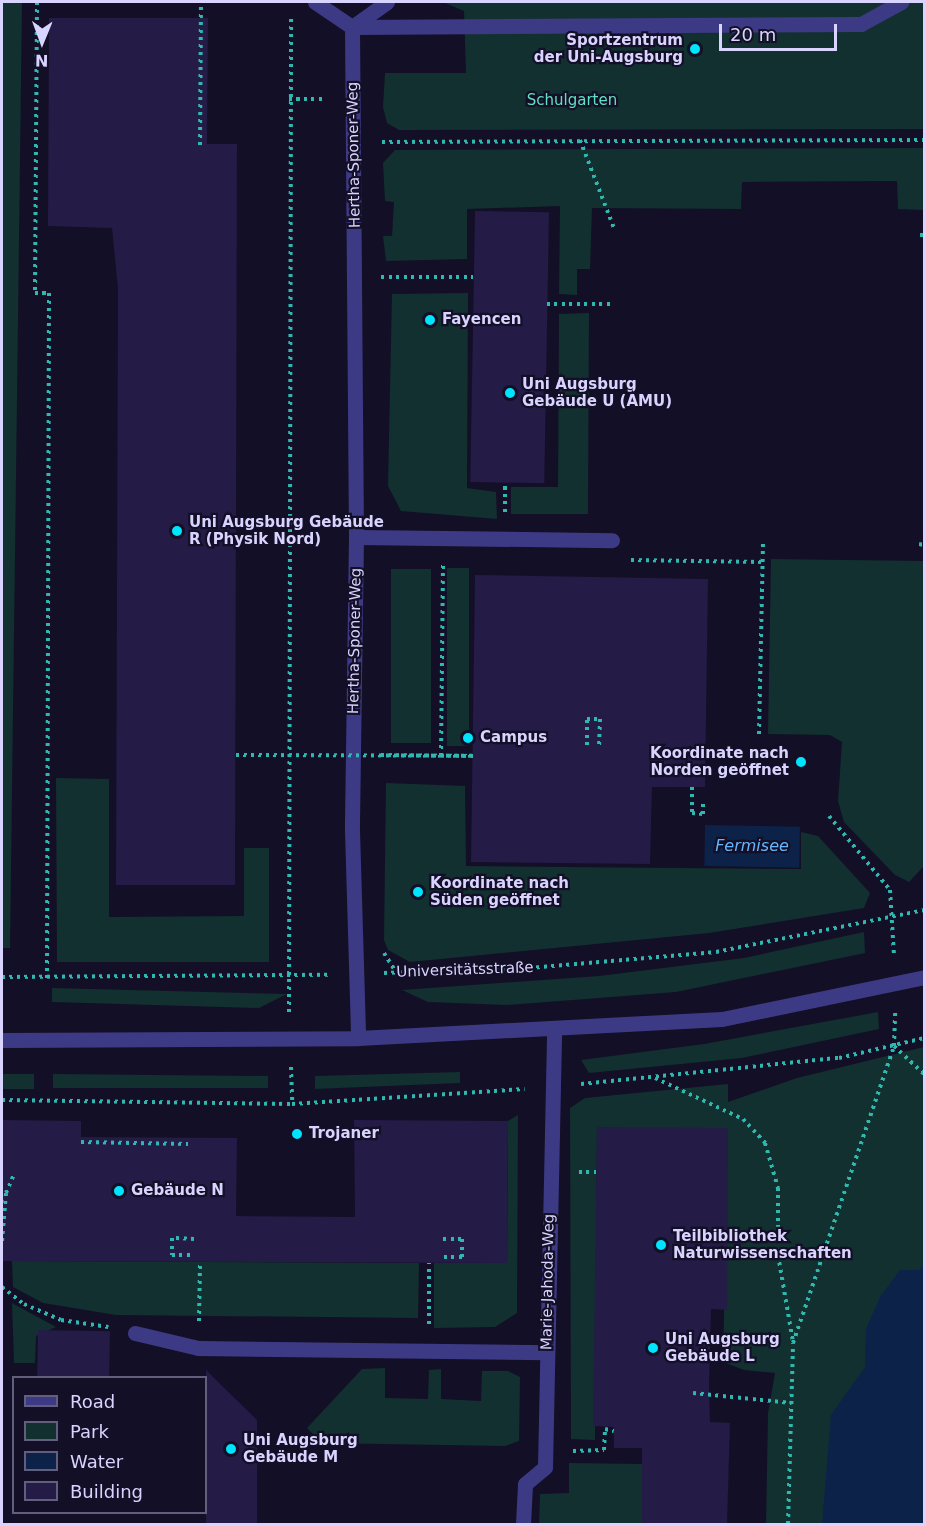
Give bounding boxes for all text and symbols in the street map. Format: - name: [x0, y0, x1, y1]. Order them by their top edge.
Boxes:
- north arrow: [12, 12, 72, 72]
- scale bar: [722, 12, 840, 50]
- text: 20 m: [730, 24, 776, 45]
- place label: Sportzentrum der Uni-Augsburg: [534, 31, 683, 66]
- marker: Sportzentrum der Uni-Augsburg: [688, 42, 702, 56]
- text: N: [35, 51, 49, 70]
- street label: Hertha-Sponer-Weg: [344, 82, 364, 228]
- park label: Schulgarten: [527, 92, 617, 110]
- place label: Fayencen: [442, 311, 521, 329]
- marker: Fayencen: [423, 313, 437, 327]
- place label: Uni Augsburg Gebäude U (AMU): [522, 375, 672, 410]
- marker: Uni Augsburg Gebäude U (AMU): [503, 386, 517, 400]
- place label: Uni Augsburg Gebäude R (Physik Nord): [189, 513, 384, 548]
- marker: Uni Augsburg Gebäude R (Physik Nord): [170, 524, 184, 538]
- street label: Hertha-Sponer-Weg: [345, 568, 365, 714]
- place label: Campus: [480, 729, 547, 747]
- marker: Campus: [461, 731, 475, 745]
- place label: Koordinate nach Norden geöffnet: [650, 744, 789, 779]
- marker: Koordinate nach Norden geöffnet: [794, 755, 808, 769]
- water label: Fermisee: [715, 836, 789, 856]
- place label: Koordinate nach Süden geöffnet: [430, 874, 569, 909]
- marker: Koordinate nach Süden geöffnet: [411, 885, 425, 899]
- street label: Universitätsstraße: [396, 959, 534, 981]
- place label: Trojaner: [309, 1125, 379, 1143]
- marker: Trojaner: [290, 1127, 304, 1141]
- place label: Gebäude N: [131, 1182, 224, 1200]
- marker: Gebäude N: [112, 1184, 126, 1198]
- street label: Marie-Jahoda-Weg: [538, 1214, 558, 1350]
- place label: Teilbibliothek Naturwissenschaften: [673, 1227, 852, 1262]
- marker: Teilbibliothek Naturwissenschaften: [654, 1238, 668, 1252]
- place label: Uni Augsburg Gebäude L: [665, 1330, 780, 1365]
- marker: Uni Augsburg Gebäude L: [646, 1341, 660, 1355]
- legend: [12, 1376, 207, 1514]
- text: Road: [70, 1391, 115, 1412]
- text: Park: [70, 1421, 109, 1442]
- place label: Uni Augsburg Gebäude M: [243, 1431, 358, 1466]
- marker: Uni Augsburg Gebäude M: [224, 1442, 238, 1456]
- text: Water: [70, 1451, 123, 1472]
- text: Building: [70, 1481, 143, 1502]

